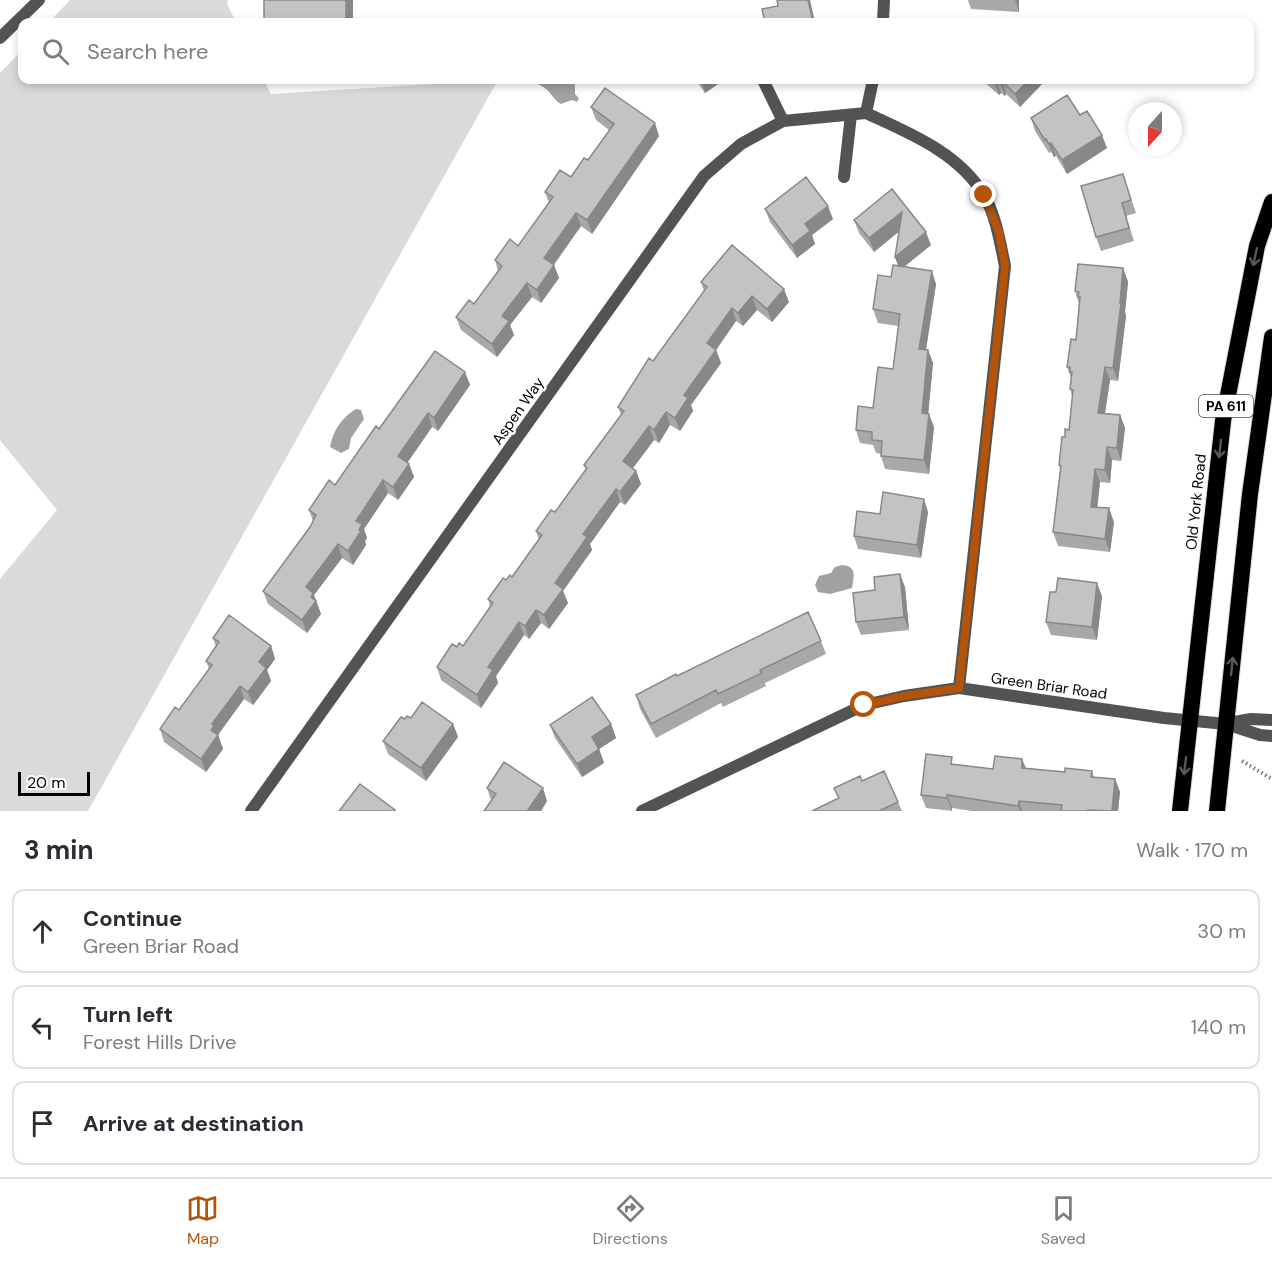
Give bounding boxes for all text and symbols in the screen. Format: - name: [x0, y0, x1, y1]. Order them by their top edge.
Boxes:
- search box: [18, 18, 1254, 84]
- icon: search: [39, 35, 72, 68]
- text: Search here: [87, 37, 208, 66]
- north arrow: [1128, 102, 1182, 156]
- route end: [970, 181, 996, 207]
- one-way arrow: [1249, 247, 1260, 267]
- street label: Aspen Way: [487, 373, 549, 449]
- road number: PA 611: [1199, 395, 1253, 417]
- one-way arrow: [1214, 439, 1225, 459]
- street label: Old York Road: [1181, 453, 1211, 551]
- one-way arrow: [1227, 656, 1238, 676]
- street label: Green Briar Road: [990, 668, 1108, 704]
- route start: [850, 691, 876, 717]
- one-way arrow: [1179, 755, 1190, 775]
- scale bar: [18, 769, 90, 796]
- text: 20 m: [27, 772, 66, 793]
- text: 3 min: [24, 833, 93, 867]
- text: Walk · 170 m: [1136, 837, 1248, 863]
- text: Continue: [83, 904, 182, 933]
- icon: ahead: [26, 915, 59, 948]
- text: 30 m: [1197, 918, 1246, 944]
- text: Green Briar Road: [83, 933, 239, 959]
- text: Turn left: [83, 1000, 173, 1029]
- icon: left: [26, 1011, 59, 1044]
- text: 140 m: [1191, 1014, 1246, 1040]
- text: Forest Hills Drive: [83, 1029, 236, 1055]
- icon: arrive: [26, 1107, 59, 1140]
- text: Arrive at destination: [83, 1109, 304, 1138]
- tab: Map: [186, 1192, 219, 1249]
- tab: Directions: [592, 1192, 668, 1249]
- tab: Saved: [1041, 1192, 1086, 1249]

